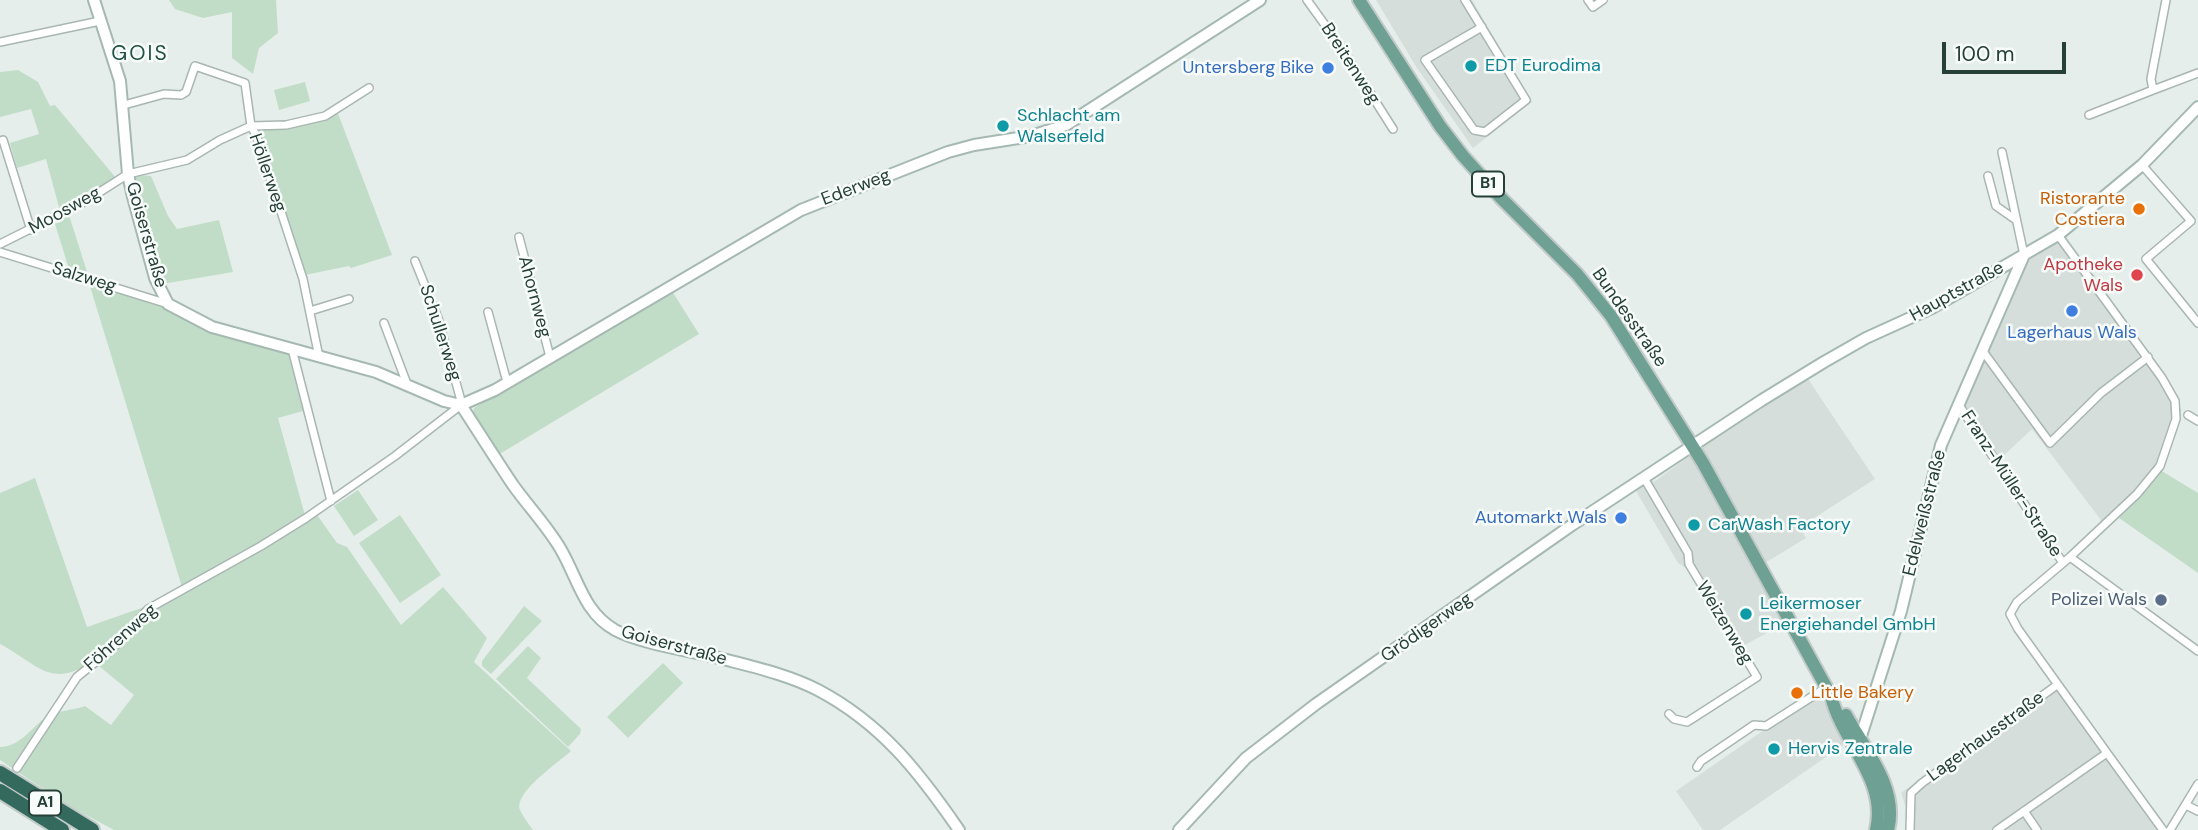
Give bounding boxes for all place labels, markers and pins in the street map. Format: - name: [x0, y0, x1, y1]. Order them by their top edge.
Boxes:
- place label: EDT Eurodima: [1485, 55, 1601, 77]
- place label: Untersberg Bike: [1183, 57, 1314, 79]
- marker: EDT Eurodima: [1463, 58, 1479, 74]
- marker: Untersberg Bike: [1320, 60, 1336, 76]
- place label: Schlacht am Walserfeld: [1017, 105, 1120, 148]
- marker: Schlacht am Walserfeld: [995, 118, 1011, 134]
- place label: Ristorante Costiera: [2040, 188, 2125, 230]
- marker: Ristorante Costiera: [2131, 201, 2147, 217]
- place label: Apotheke Wals: [2043, 254, 2123, 296]
- marker: Apotheke Wals: [2129, 267, 2145, 283]
- marker: Lagerhaus Wals: [2064, 303, 2080, 319]
- place label: Lagerhaus Wals: [2007, 322, 2137, 344]
- place label: Automarkt Wals: [1475, 507, 1607, 529]
- marker: Automarkt Wals: [1613, 510, 1629, 526]
- place label: CarWash Factory: [1708, 514, 1851, 536]
- marker: CarWash Factory: [1686, 517, 1702, 533]
- place label: Polizei Wals: [2051, 589, 2147, 611]
- marker: Polizei Wals: [2153, 592, 2169, 608]
- place label: Leikermoser Energiehandel GmbH: [1760, 593, 1936, 636]
- marker: Leikermoser Energiehandel GmbH: [1738, 606, 1754, 622]
- place label: Little Bakery: [1811, 682, 1914, 704]
- marker: Little Bakery: [1789, 685, 1805, 701]
- place label: Hervis Zentrale: [1788, 738, 1913, 760]
- marker: Hervis Zentrale: [1766, 741, 1782, 757]

